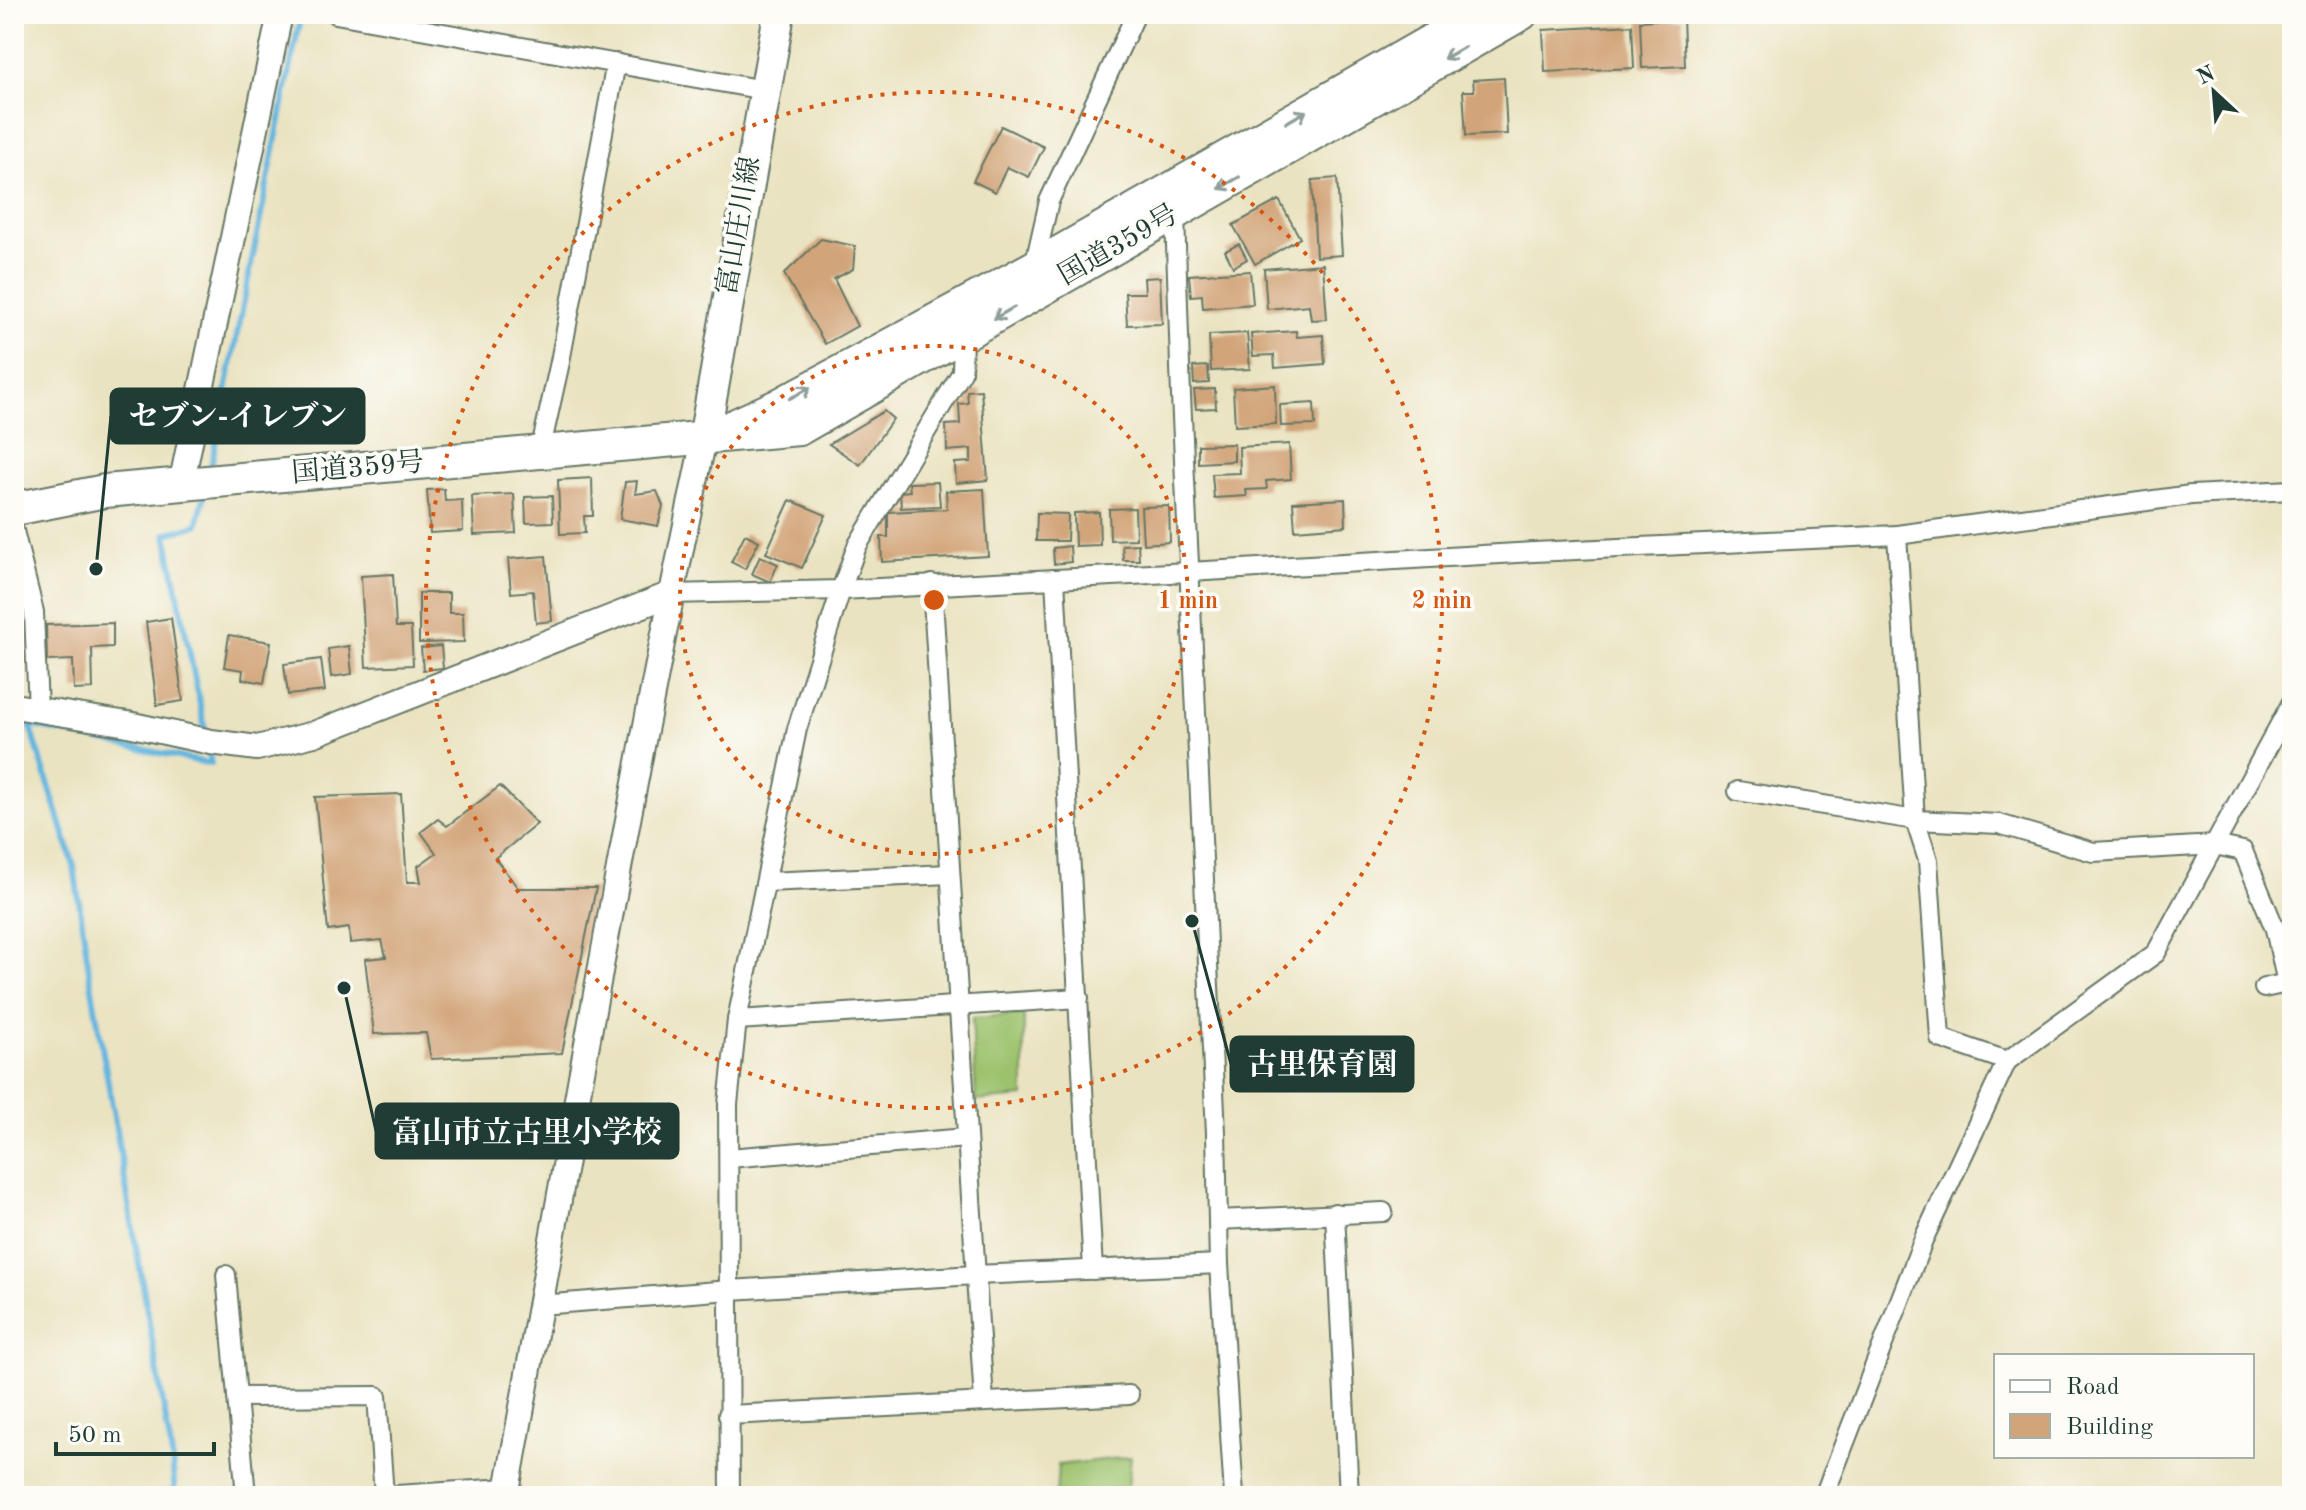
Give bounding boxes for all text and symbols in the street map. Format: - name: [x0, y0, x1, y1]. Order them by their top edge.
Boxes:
- one-way arrow: [1443, 45, 1466, 61]
- north arrow: [2174, 52, 2254, 132]
- text: N: [2194, 62, 2219, 89]
- one-way arrow: [1284, 109, 1308, 125]
- street label: 富山庄川線: [711, 154, 766, 297]
- one-way arrow: [1218, 175, 1241, 191]
- street label: 国道359号: [1053, 198, 1183, 291]
- one-way arrow: [992, 306, 1016, 321]
- one-way arrow: [788, 385, 811, 401]
- callout: セブン-イレブン: [111, 389, 364, 443]
- text: セブン-イレブン: [129, 400, 347, 433]
- street label: 国道359号: [290, 446, 425, 489]
- centre of rings: [920, 586, 948, 614]
- text: 1 min: [1158, 590, 1218, 614]
- text: 2 min: [1412, 590, 1472, 614]
- callout: 古里保育園: [1231, 1037, 1413, 1091]
- text: 古里保育園: [1247, 1048, 1397, 1081]
- callout: 富山市立古里小学校: [376, 1104, 678, 1158]
- text: 富山市立古里小学校: [392, 1116, 662, 1149]
- legend: [1994, 1354, 2254, 1458]
- text: Road: [2066, 1376, 2119, 1400]
- scale bar: [56, 1406, 214, 1456]
- text: Building: [2066, 1416, 2153, 1440]
- text: 50 m: [68, 1424, 122, 1448]

